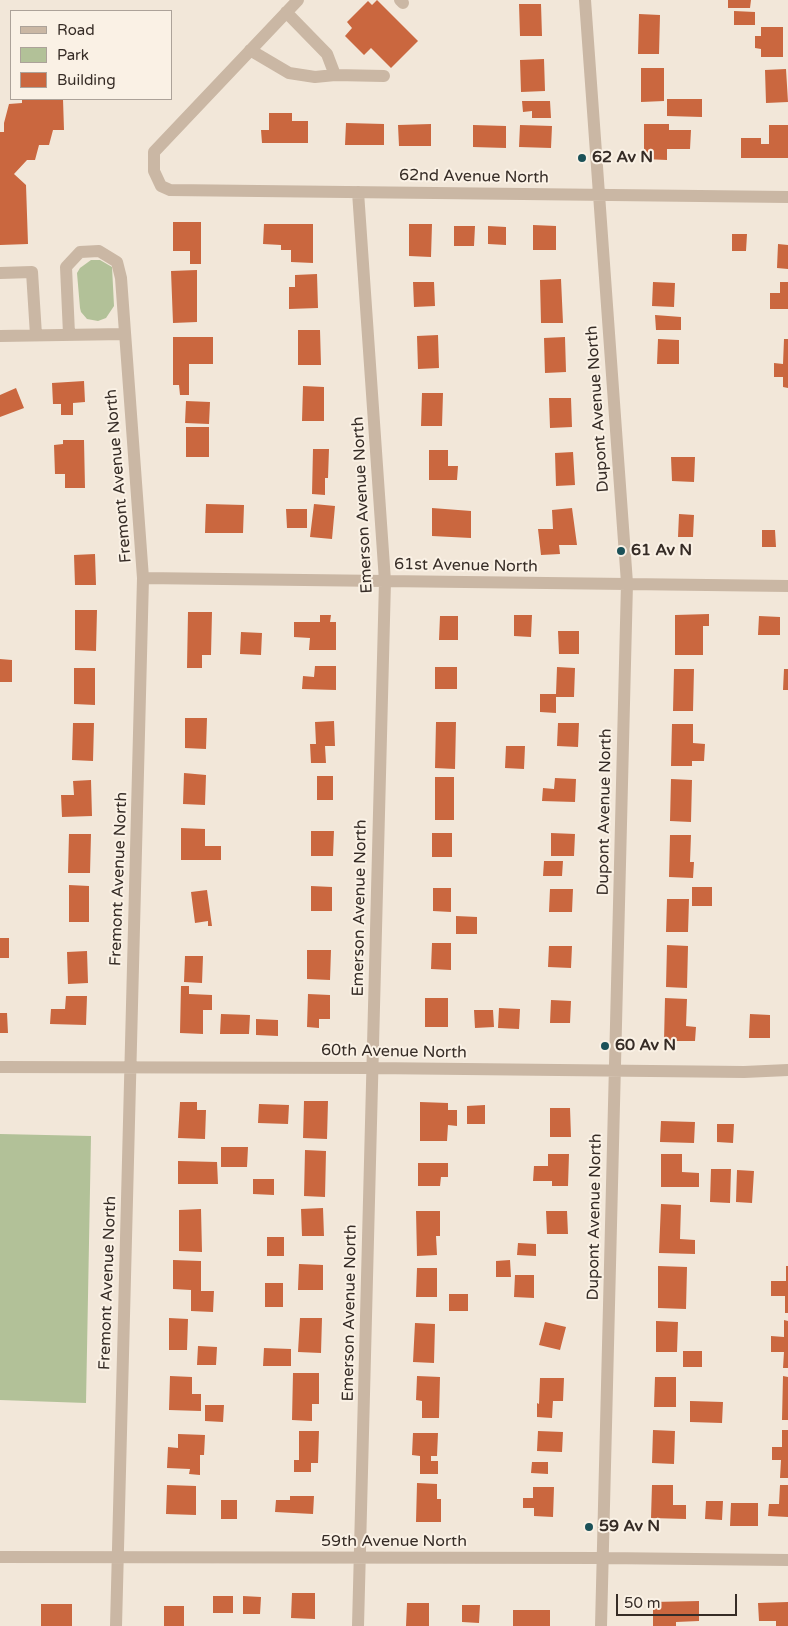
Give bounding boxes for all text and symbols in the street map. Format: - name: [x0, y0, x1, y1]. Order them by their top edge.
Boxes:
- legend: [10, 10, 172, 100]
- text: Road: [57, 21, 95, 39]
- text: Park: [57, 46, 89, 64]
- text: Building: [57, 71, 116, 89]
- place label: 62 Av N: [592, 148, 653, 168]
- marker: 62 Av N: [576, 152, 588, 164]
- street label: 62nd Avenue North: [399, 166, 549, 188]
- street label: Dupont Avenue North: [583, 325, 613, 493]
- street label: Fremont Avenue North: [102, 388, 136, 564]
- street label: Emerson Avenue North: [349, 416, 377, 594]
- place label: 61 Av N: [631, 541, 692, 561]
- marker: 61 Av N: [615, 545, 627, 557]
- street label: 61st Avenue North: [394, 555, 538, 577]
- street label: Dupont Avenue North: [594, 728, 616, 896]
- street label: Fremont Avenue North: [106, 792, 132, 966]
- street label: Emerson Avenue North: [349, 819, 371, 997]
- place label: 60 Av N: [615, 1036, 676, 1056]
- marker: 60 Av N: [599, 1040, 611, 1052]
- street label: 60th Avenue North: [321, 1041, 467, 1063]
- street label: Dupont Avenue North: [584, 1133, 606, 1301]
- street label: Fremont Avenue North: [95, 1196, 121, 1370]
- street label: Emerson Avenue North: [339, 1224, 361, 1402]
- place label: 59 Av N: [599, 1517, 660, 1537]
- marker: 59 Av N: [583, 1521, 595, 1533]
- street label: 59th Avenue North: [321, 1532, 467, 1552]
- scale bar: [618, 1584, 739, 1616]
- text: 50 m: [624, 1594, 661, 1612]

